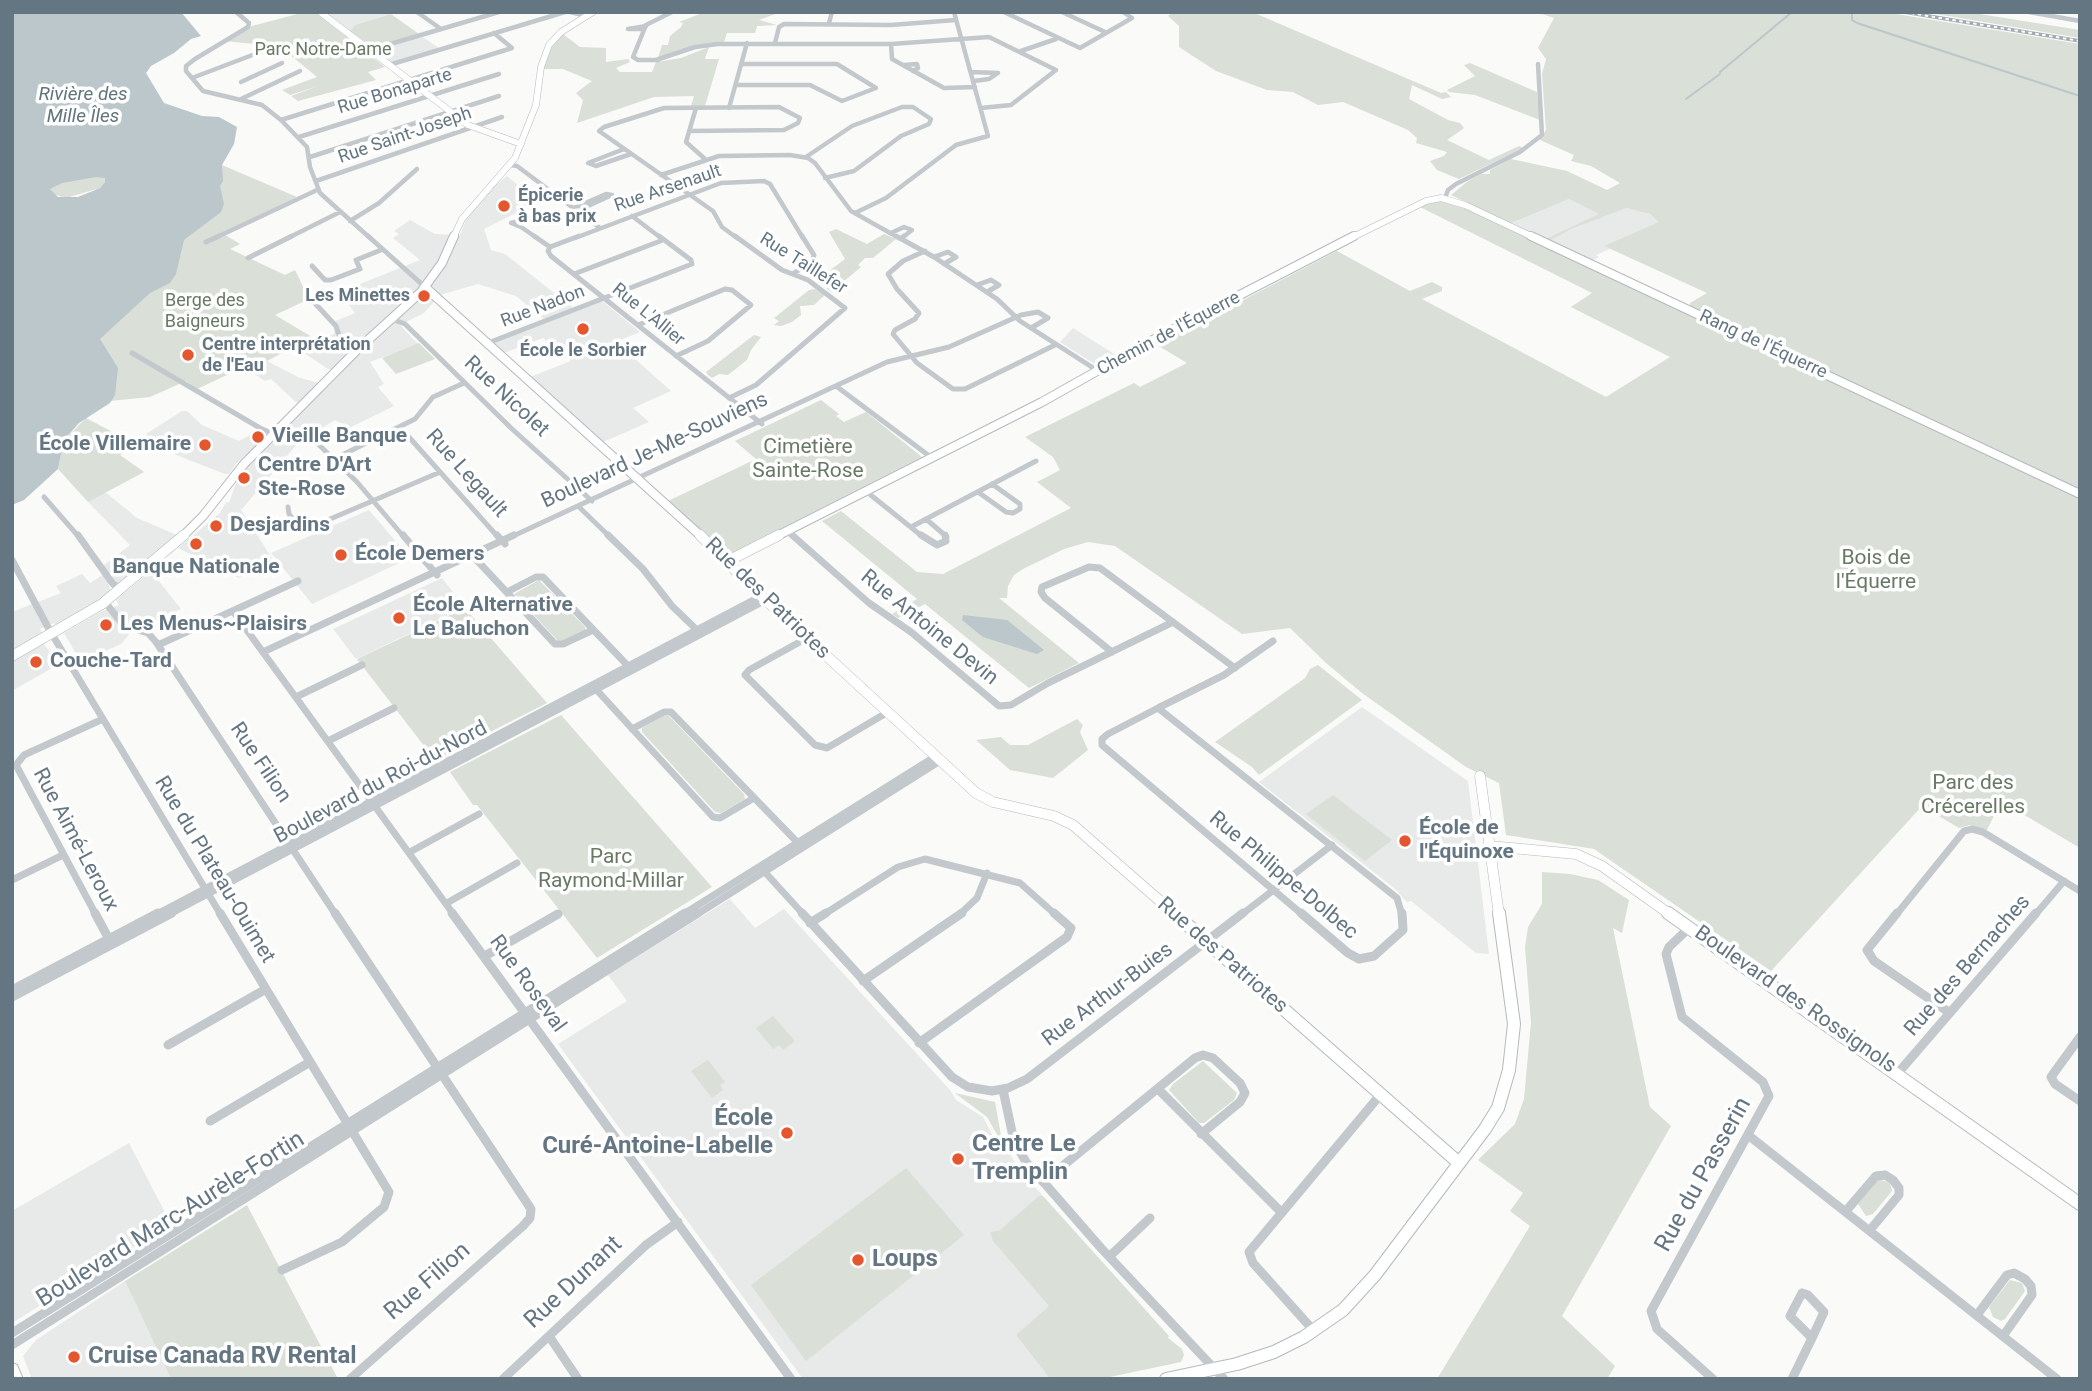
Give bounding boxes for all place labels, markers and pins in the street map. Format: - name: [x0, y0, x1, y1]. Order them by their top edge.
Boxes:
- place label: Épicerie à bas prix: [518, 185, 596, 228]
- marker: Épicerie à bas prix: [496, 198, 512, 214]
- place label: Les Minettes: [305, 285, 410, 307]
- marker: Les Minettes: [416, 288, 432, 304]
- marker: École le Sorbier: [575, 321, 591, 337]
- place label: Centre interprétation de l'Eau: [202, 334, 371, 376]
- place label: École le Sorbier: [520, 340, 646, 362]
- marker: Centre interprétation de l'Eau: [180, 347, 196, 363]
- place label: Vieille Banque: [272, 424, 407, 450]
- marker: Vieille Banque: [250, 429, 266, 445]
- place label: École Villemaire: [39, 432, 191, 458]
- marker: École Villemaire: [197, 437, 213, 453]
- place label: Centre D'Art Ste-Rose: [258, 453, 371, 503]
- marker: Centre D'Art Ste-Rose: [236, 470, 252, 486]
- place label: Desjardins: [230, 513, 330, 539]
- marker: Desjardins: [208, 518, 224, 534]
- marker: Banque Nationale: [188, 536, 204, 552]
- place label: École Demers: [355, 542, 485, 568]
- marker: École Demers: [333, 547, 349, 563]
- place label: Banque Nationale: [112, 555, 280, 581]
- place label: École Alternative Le Baluchon: [413, 593, 573, 643]
- marker: École Alternative Le Baluchon: [391, 610, 407, 626]
- place label: Les Menus~Plaisirs: [120, 612, 307, 638]
- marker: Les Menus~Plaisirs: [98, 617, 114, 633]
- place label: Couche-Tard: [50, 649, 172, 675]
- marker: Couche-Tard: [28, 654, 44, 670]
- place label: École de l'Équinoxe: [1419, 816, 1514, 866]
- marker: École de l'Équinoxe: [1397, 833, 1413, 849]
- place label: École Curé-Antoine-Labelle: [542, 1105, 773, 1161]
- marker: École Curé-Antoine-Labelle: [779, 1125, 795, 1141]
- place label: Centre Le Tremplin: [972, 1131, 1076, 1187]
- marker: Centre Le Tremplin: [950, 1151, 966, 1167]
- place label: Loups: [872, 1246, 938, 1274]
- marker: Loups: [850, 1252, 866, 1268]
- place label: Cruise Canada RV Rental: [88, 1343, 357, 1371]
- marker: Cruise Canada RV Rental: [66, 1349, 82, 1365]

